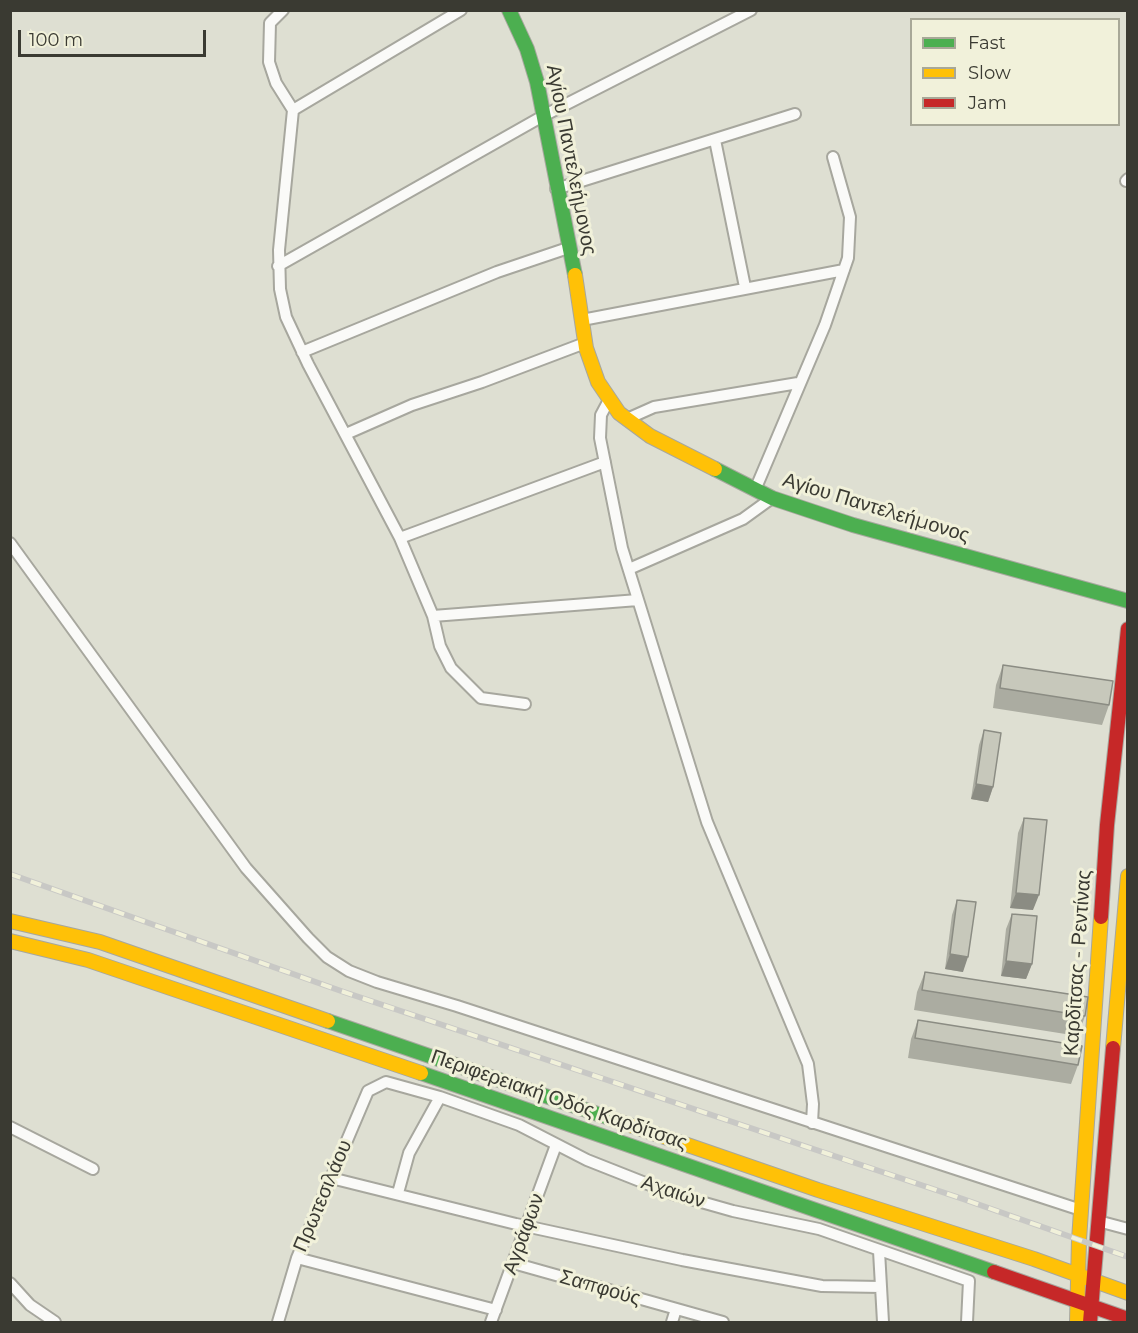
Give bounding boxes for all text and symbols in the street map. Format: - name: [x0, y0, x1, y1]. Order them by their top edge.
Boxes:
- scale bar: [21, 18, 208, 56]
- legend: [910, 18, 1120, 126]
- text: 100 m: [29, 29, 83, 51]
- text: Fast: [968, 32, 1006, 54]
- text: Slow: [968, 62, 1011, 84]
- street label: Αγίου Παντελεήμονος: [541, 63, 601, 257]
- text: Jam: [968, 92, 1007, 114]
- street label: Αγίου Παντελεήμονος: [780, 468, 972, 548]
- street label: Καρδίτσας - Ρεντίνας: [1060, 869, 1096, 1057]
- street label: Περιφερειακή Οδός Καρδίτσας: [428, 1045, 690, 1155]
- street label: Πρωτεσιλάου: [289, 1136, 357, 1256]
- street label: Αχαιών: [638, 1170, 708, 1214]
- street label: Αγράφων: [498, 1190, 550, 1278]
- street label: Σαπφούς: [557, 1265, 643, 1311]

